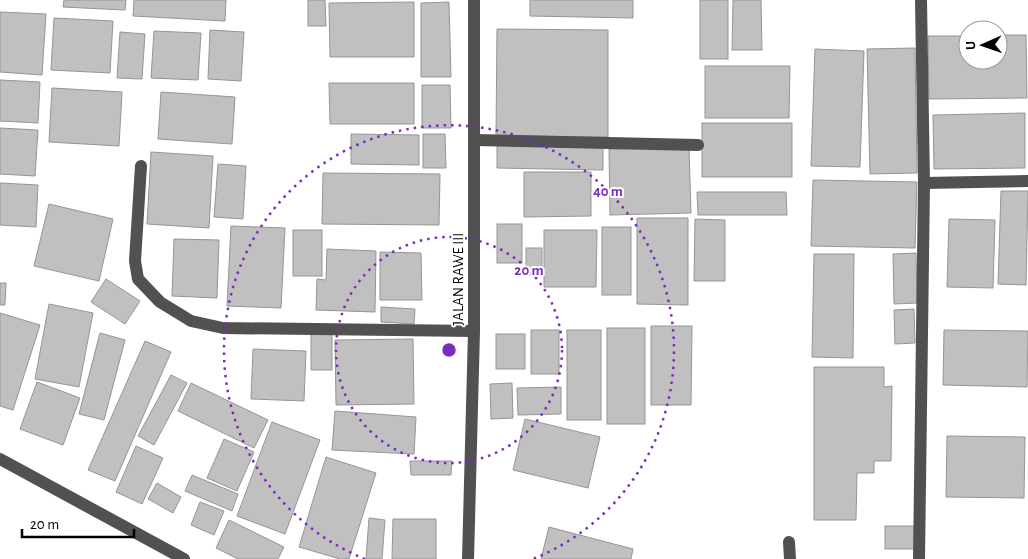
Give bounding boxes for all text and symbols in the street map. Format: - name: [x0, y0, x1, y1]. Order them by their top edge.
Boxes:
- north arrow: [958, 20, 1008, 70]
- text: U: [964, 41, 978, 50]
- text: 40 m: [593, 184, 623, 199]
- street label: JALAN RAWE III: [451, 233, 466, 325]
- text: 20 m: [514, 263, 544, 278]
- centre of rings: [440, 341, 458, 359]
- scale bar: [22, 506, 135, 538]
- text: 20 m: [30, 517, 59, 532]

